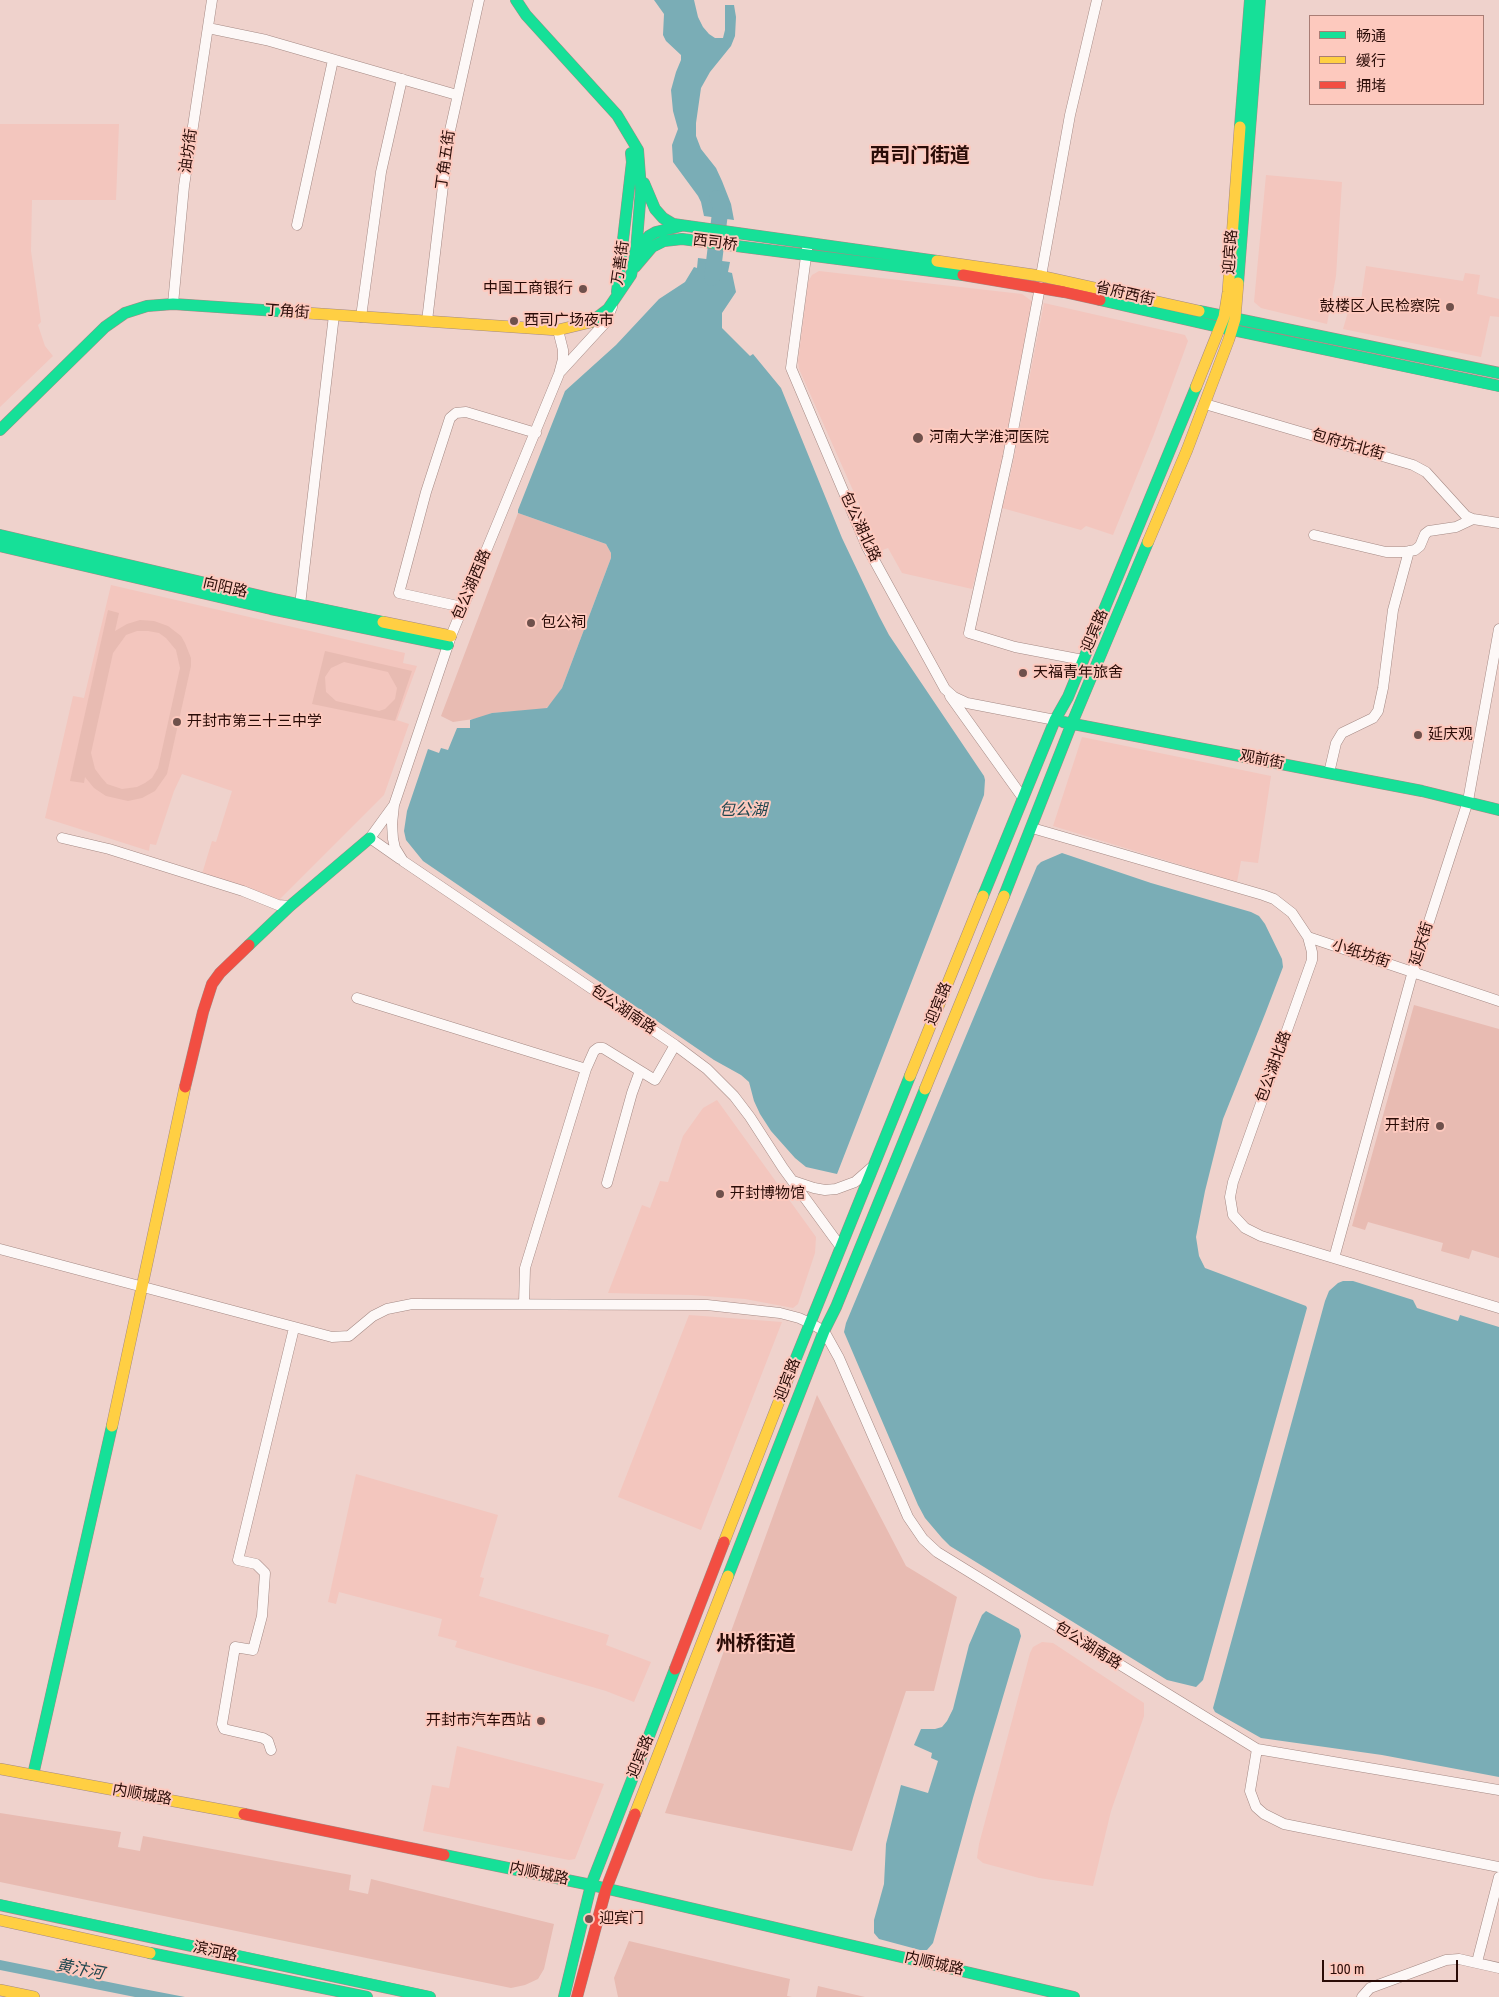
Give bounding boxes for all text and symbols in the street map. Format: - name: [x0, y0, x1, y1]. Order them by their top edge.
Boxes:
- legend: [1309, 15, 1484, 105]
- text: 畅通: [1356, 25, 1386, 46]
- text: 缓行: [1356, 50, 1386, 71]
- text: 拥堵: [1356, 75, 1386, 96]
- street label: 油坊街: [177, 127, 201, 175]
- street label: 丁角五街: [433, 129, 459, 191]
- district label: 西司门街道: [870, 145, 970, 169]
- street label: 迎宾路: [1220, 229, 1242, 275]
- street label: 西司桥: [692, 231, 738, 255]
- street label: 万善街: [609, 239, 633, 287]
- street label: 省府西街: [1094, 278, 1156, 310]
- place label: 中国工商银行: [483, 280, 573, 298]
- marker: 中国工商银行: [577, 283, 589, 295]
- place label: 鼓楼区人民检察院: [1320, 298, 1440, 316]
- street label: 丁角街: [264, 301, 310, 323]
- marker: 鼓楼区人民检察院: [1444, 301, 1456, 313]
- place label: 西司广场夜市: [524, 312, 614, 330]
- marker: 西司广场夜市: [508, 315, 520, 327]
- street label: 包府坑北街: [1309, 426, 1387, 464]
- place label: 河南大学淮河医院: [929, 429, 1049, 447]
- marker: 河南大学淮河医院: [911, 431, 925, 445]
- street label: 包公湖北路: [836, 489, 884, 565]
- street label: 包公湖西路: [449, 547, 495, 623]
- street label: 向阳路: [201, 574, 249, 602]
- street label: 迎宾路: [1078, 607, 1112, 655]
- place label: 包公祠: [541, 614, 586, 632]
- marker: 包公祠: [525, 617, 537, 629]
- place label: 天福青年旅舍: [1033, 664, 1123, 682]
- marker: 天福青年旅舍: [1017, 667, 1029, 679]
- place label: 开封市第三十三中学: [187, 713, 322, 731]
- marker: 开封市第三十三中学: [171, 716, 183, 728]
- place label: 延庆观: [1428, 726, 1473, 744]
- marker: 延庆观: [1412, 729, 1424, 741]
- street label: 观前街: [1238, 747, 1286, 773]
- water label: 包公湖: [719, 801, 767, 821]
- street label: 延庆街: [1407, 920, 1437, 968]
- street label: 小纸坊街: [1330, 936, 1392, 972]
- street label: 迎宾路: [922, 980, 956, 1028]
- street label: 包公湖南路: [587, 982, 659, 1038]
- street label: 包公湖北路: [1253, 1029, 1295, 1105]
- place label: 开封府: [1385, 1117, 1430, 1135]
- marker: 开封府: [1434, 1120, 1446, 1132]
- place label: 开封博物馆: [730, 1185, 805, 1203]
- marker: 开封博物馆: [714, 1188, 726, 1200]
- street label: 迎宾路: [772, 1356, 804, 1404]
- street label: 包公湖南路: [1051, 1618, 1125, 1674]
- district label: 州桥街道: [716, 1633, 796, 1657]
- place label: 开封市汽车西站: [426, 1712, 531, 1730]
- marker: 开封市汽车西站: [535, 1715, 547, 1727]
- street label: 迎宾路: [624, 1733, 658, 1781]
- street label: 内顺城路: [111, 1781, 173, 1809]
- street label: 内顺城路: [508, 1859, 570, 1889]
- place label: 迎宾门: [599, 1910, 644, 1928]
- marker: 迎宾门: [583, 1913, 595, 1925]
- street label: 滨河路: [191, 1939, 239, 1965]
- street label: 内顺城路: [903, 1948, 965, 1980]
- scale bar: [1324, 1950, 1460, 1982]
- water label: 黄汴河: [55, 1956, 105, 1984]
- text: 100 m: [1330, 1958, 1364, 1979]

